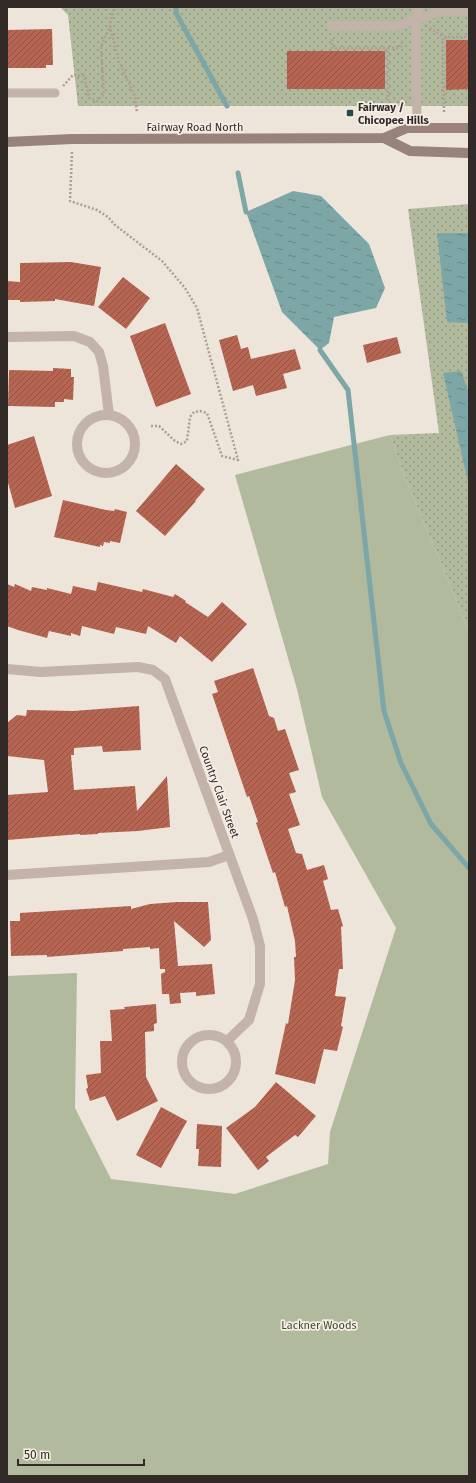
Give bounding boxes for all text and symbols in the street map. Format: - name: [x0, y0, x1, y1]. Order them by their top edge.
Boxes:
- place label: Fairway / Chicopee Hills: [358, 101, 429, 127]
- marker: Fairway / Chicopee Hills: [345, 108, 355, 118]
- street label: Fairway Road North: [147, 121, 243, 134]
- street label: Country Clair Street: [196, 744, 242, 840]
- park label: Lackner Woods: [281, 1319, 357, 1332]
- scale bar: [18, 1441, 144, 1467]
- text: 50 m: [24, 1448, 50, 1462]

